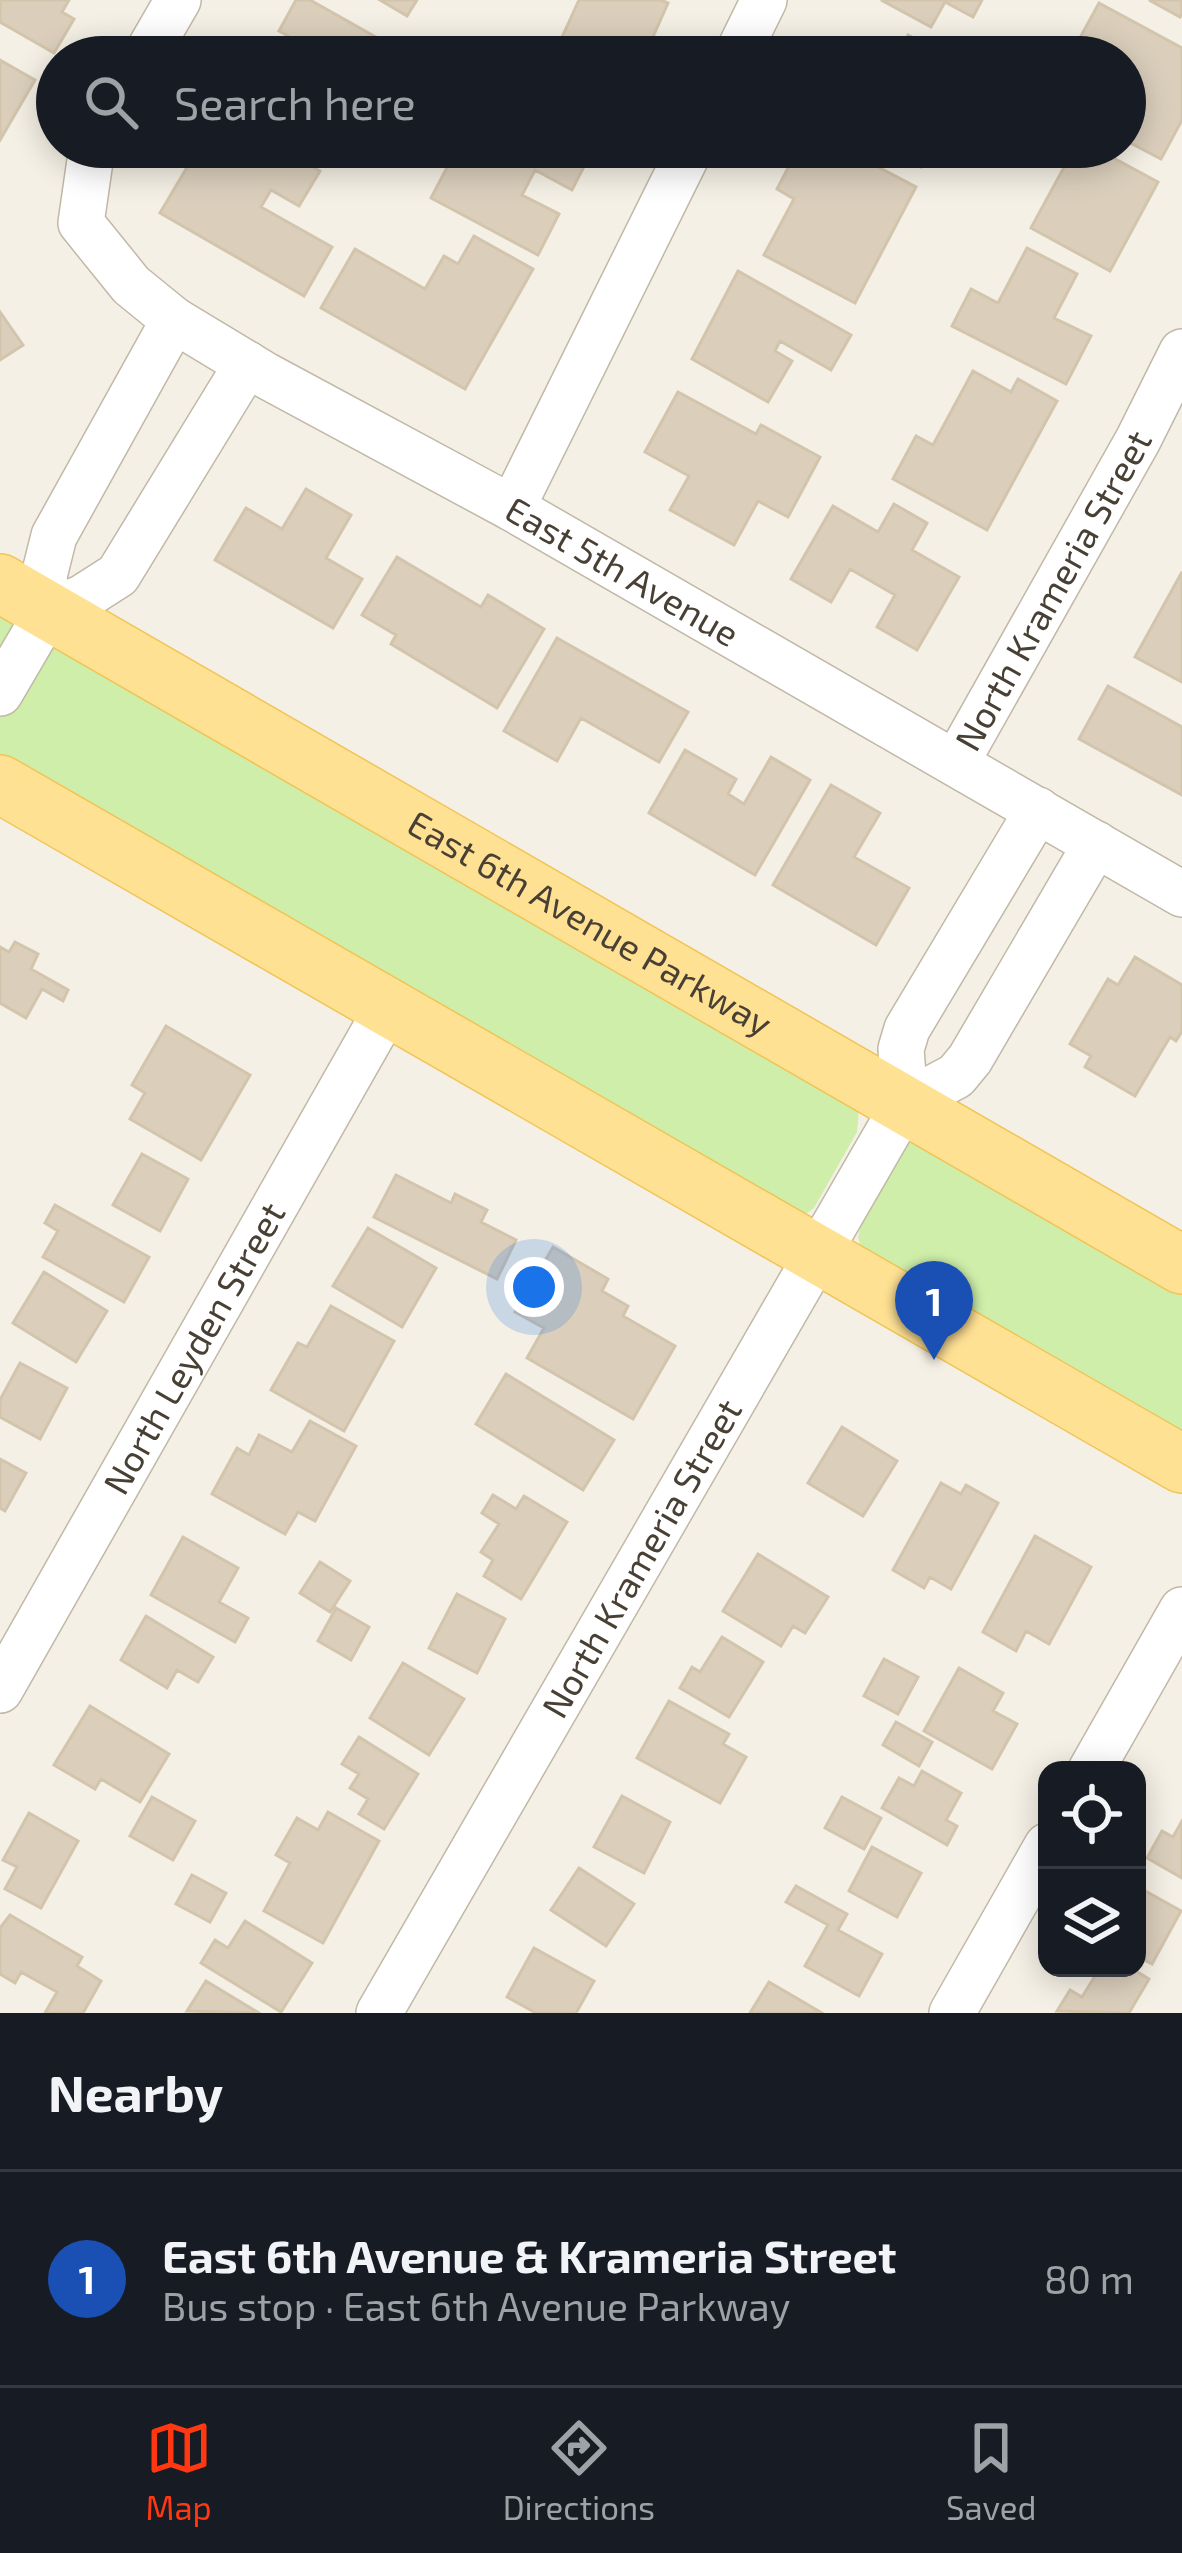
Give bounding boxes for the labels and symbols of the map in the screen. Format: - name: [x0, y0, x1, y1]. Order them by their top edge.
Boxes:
- street label: North Krameria Street: [945, 423, 1159, 757]
- street label: East 5th Avenue: [499, 486, 747, 654]
- street label: East 6th Avenue Parkway: [401, 800, 780, 1044]
- street label: North Leyden Street: [93, 1194, 293, 1501]
- your location: [504, 1257, 564, 1317]
- pin: 1: [895, 1261, 973, 1360]
- street label: North Krameria Street: [532, 1391, 749, 1725]

